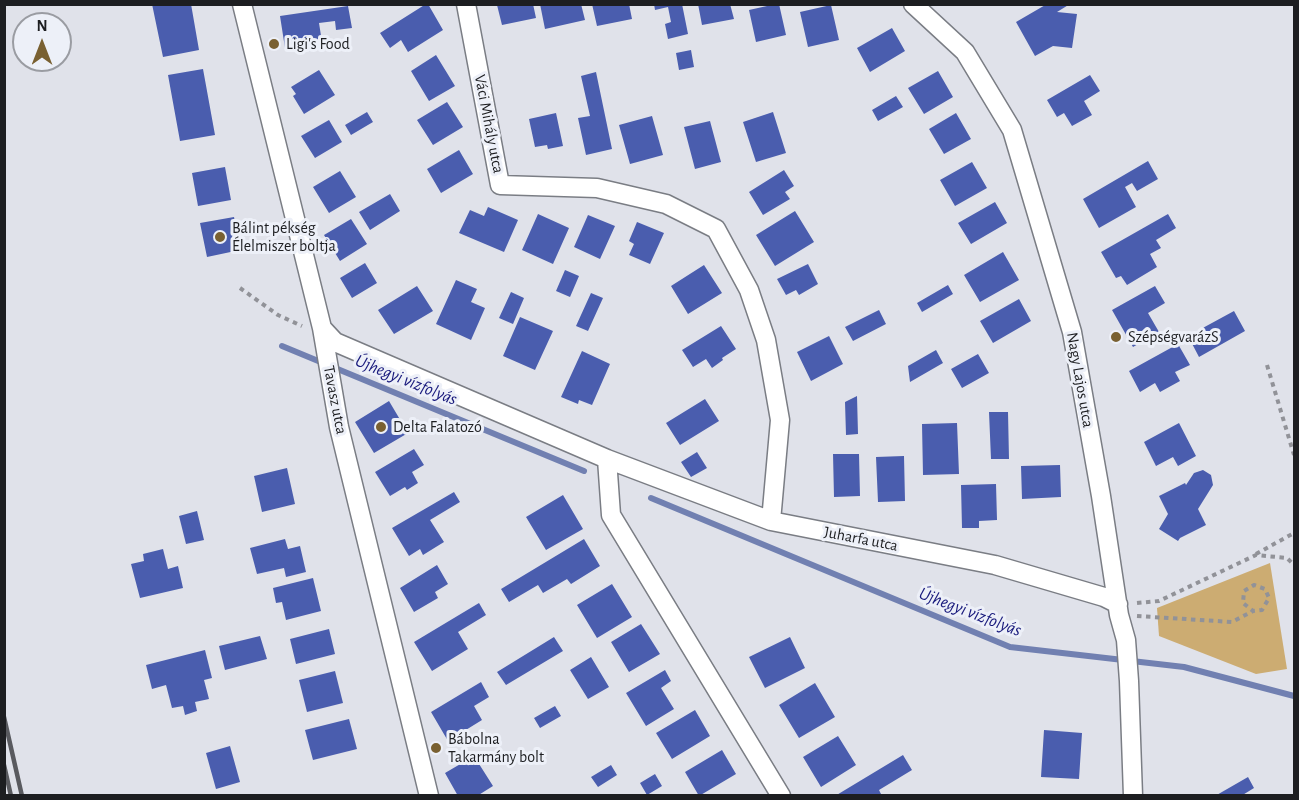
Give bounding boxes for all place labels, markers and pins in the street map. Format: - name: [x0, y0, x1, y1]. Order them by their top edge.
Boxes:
- place label: Ligi's Food: [286, 34, 350, 54]
- marker: Ligi's Food: [267, 37, 281, 51]
- place label: Bálint pékség Élelmiszer boltja: [232, 218, 336, 256]
- marker: Bálint pékség Élelmiszer boltja: [213, 230, 227, 244]
- place label: SzépségvarázS: [1128, 327, 1219, 347]
- marker: SzépségvarázS: [1109, 330, 1123, 344]
- place label: Delta Falatozó: [393, 417, 482, 437]
- marker: Delta Falatozó: [374, 420, 388, 434]
- place label: Bábolna Takarmány bolt: [448, 729, 544, 767]
- marker: Bábolna Takarmány bolt: [429, 741, 443, 755]

